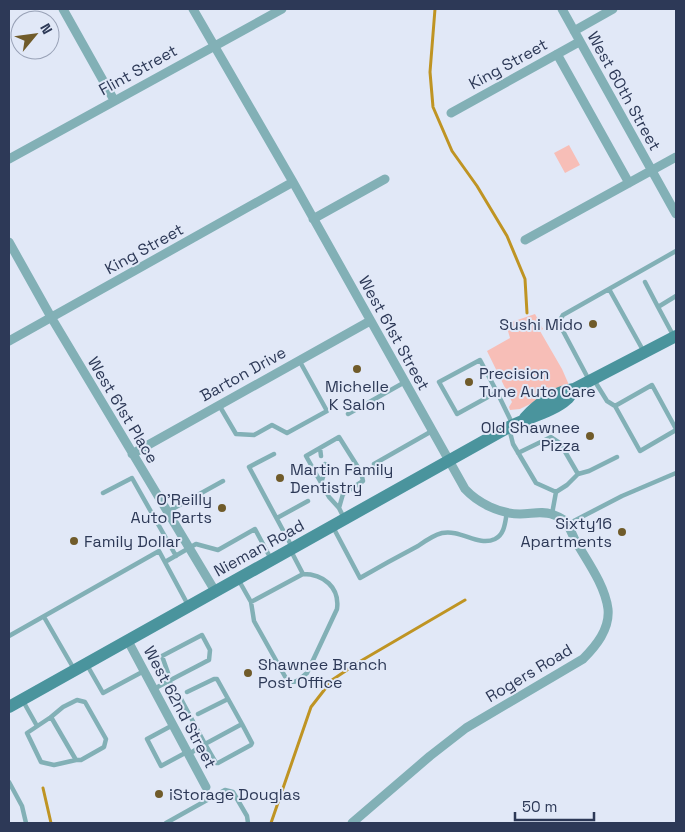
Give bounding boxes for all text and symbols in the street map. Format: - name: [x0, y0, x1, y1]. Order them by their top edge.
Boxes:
- north arrow: [10, 10, 60, 60]
- text: N: [36, 20, 57, 37]
- street label: West 60th Street: [583, 28, 665, 154]
- street label: King Street: [465, 34, 551, 94]
- street label: Flint Street: [95, 40, 181, 100]
- street label: King Street: [101, 219, 187, 279]
- street label: West 61st Street: [354, 272, 434, 394]
- place label: Sushi Mido: [499, 314, 583, 335]
- marker: Sushi Mido: [587, 318, 599, 330]
- street label: Barton Drive: [196, 342, 290, 406]
- street label: West 61st Place: [83, 353, 163, 467]
- marker: Michelle K Salon: [351, 363, 363, 375]
- place label: Precision Tune Auto Care: [479, 363, 596, 402]
- place label: Michelle K Salon: [325, 376, 389, 415]
- marker: Precision Tune Auto Care: [463, 376, 475, 388]
- place label: Old Shawnee Pizza: [481, 417, 580, 456]
- marker: Old Shawnee Pizza: [584, 430, 596, 442]
- place label: Martin Family Dentistry: [290, 459, 393, 498]
- marker: Martin Family Dentistry: [274, 472, 286, 484]
- place label: O'Reilly Auto Parts: [131, 489, 212, 528]
- marker: O'Reilly Auto Parts: [216, 502, 228, 514]
- place label: Sixty16 Apartments: [520, 513, 612, 552]
- street label: Nieman Road: [210, 515, 308, 581]
- marker: Sixty16 Apartments: [616, 526, 628, 538]
- place label: Family Dollar: [84, 531, 181, 552]
- marker: Family Dollar: [68, 535, 80, 547]
- street label: Rogers Road: [482, 639, 576, 707]
- street label: West 62nd Street: [139, 642, 221, 772]
- place label: Shawnee Branch Post Office: [258, 654, 387, 693]
- marker: Shawnee Branch Post Office: [242, 667, 254, 679]
- place label: iStorage Douglas: [169, 784, 300, 805]
- marker: iStorage Douglas: [153, 788, 165, 800]
- scale bar: [515, 790, 594, 822]
- text: 50 m: [522, 797, 557, 816]

